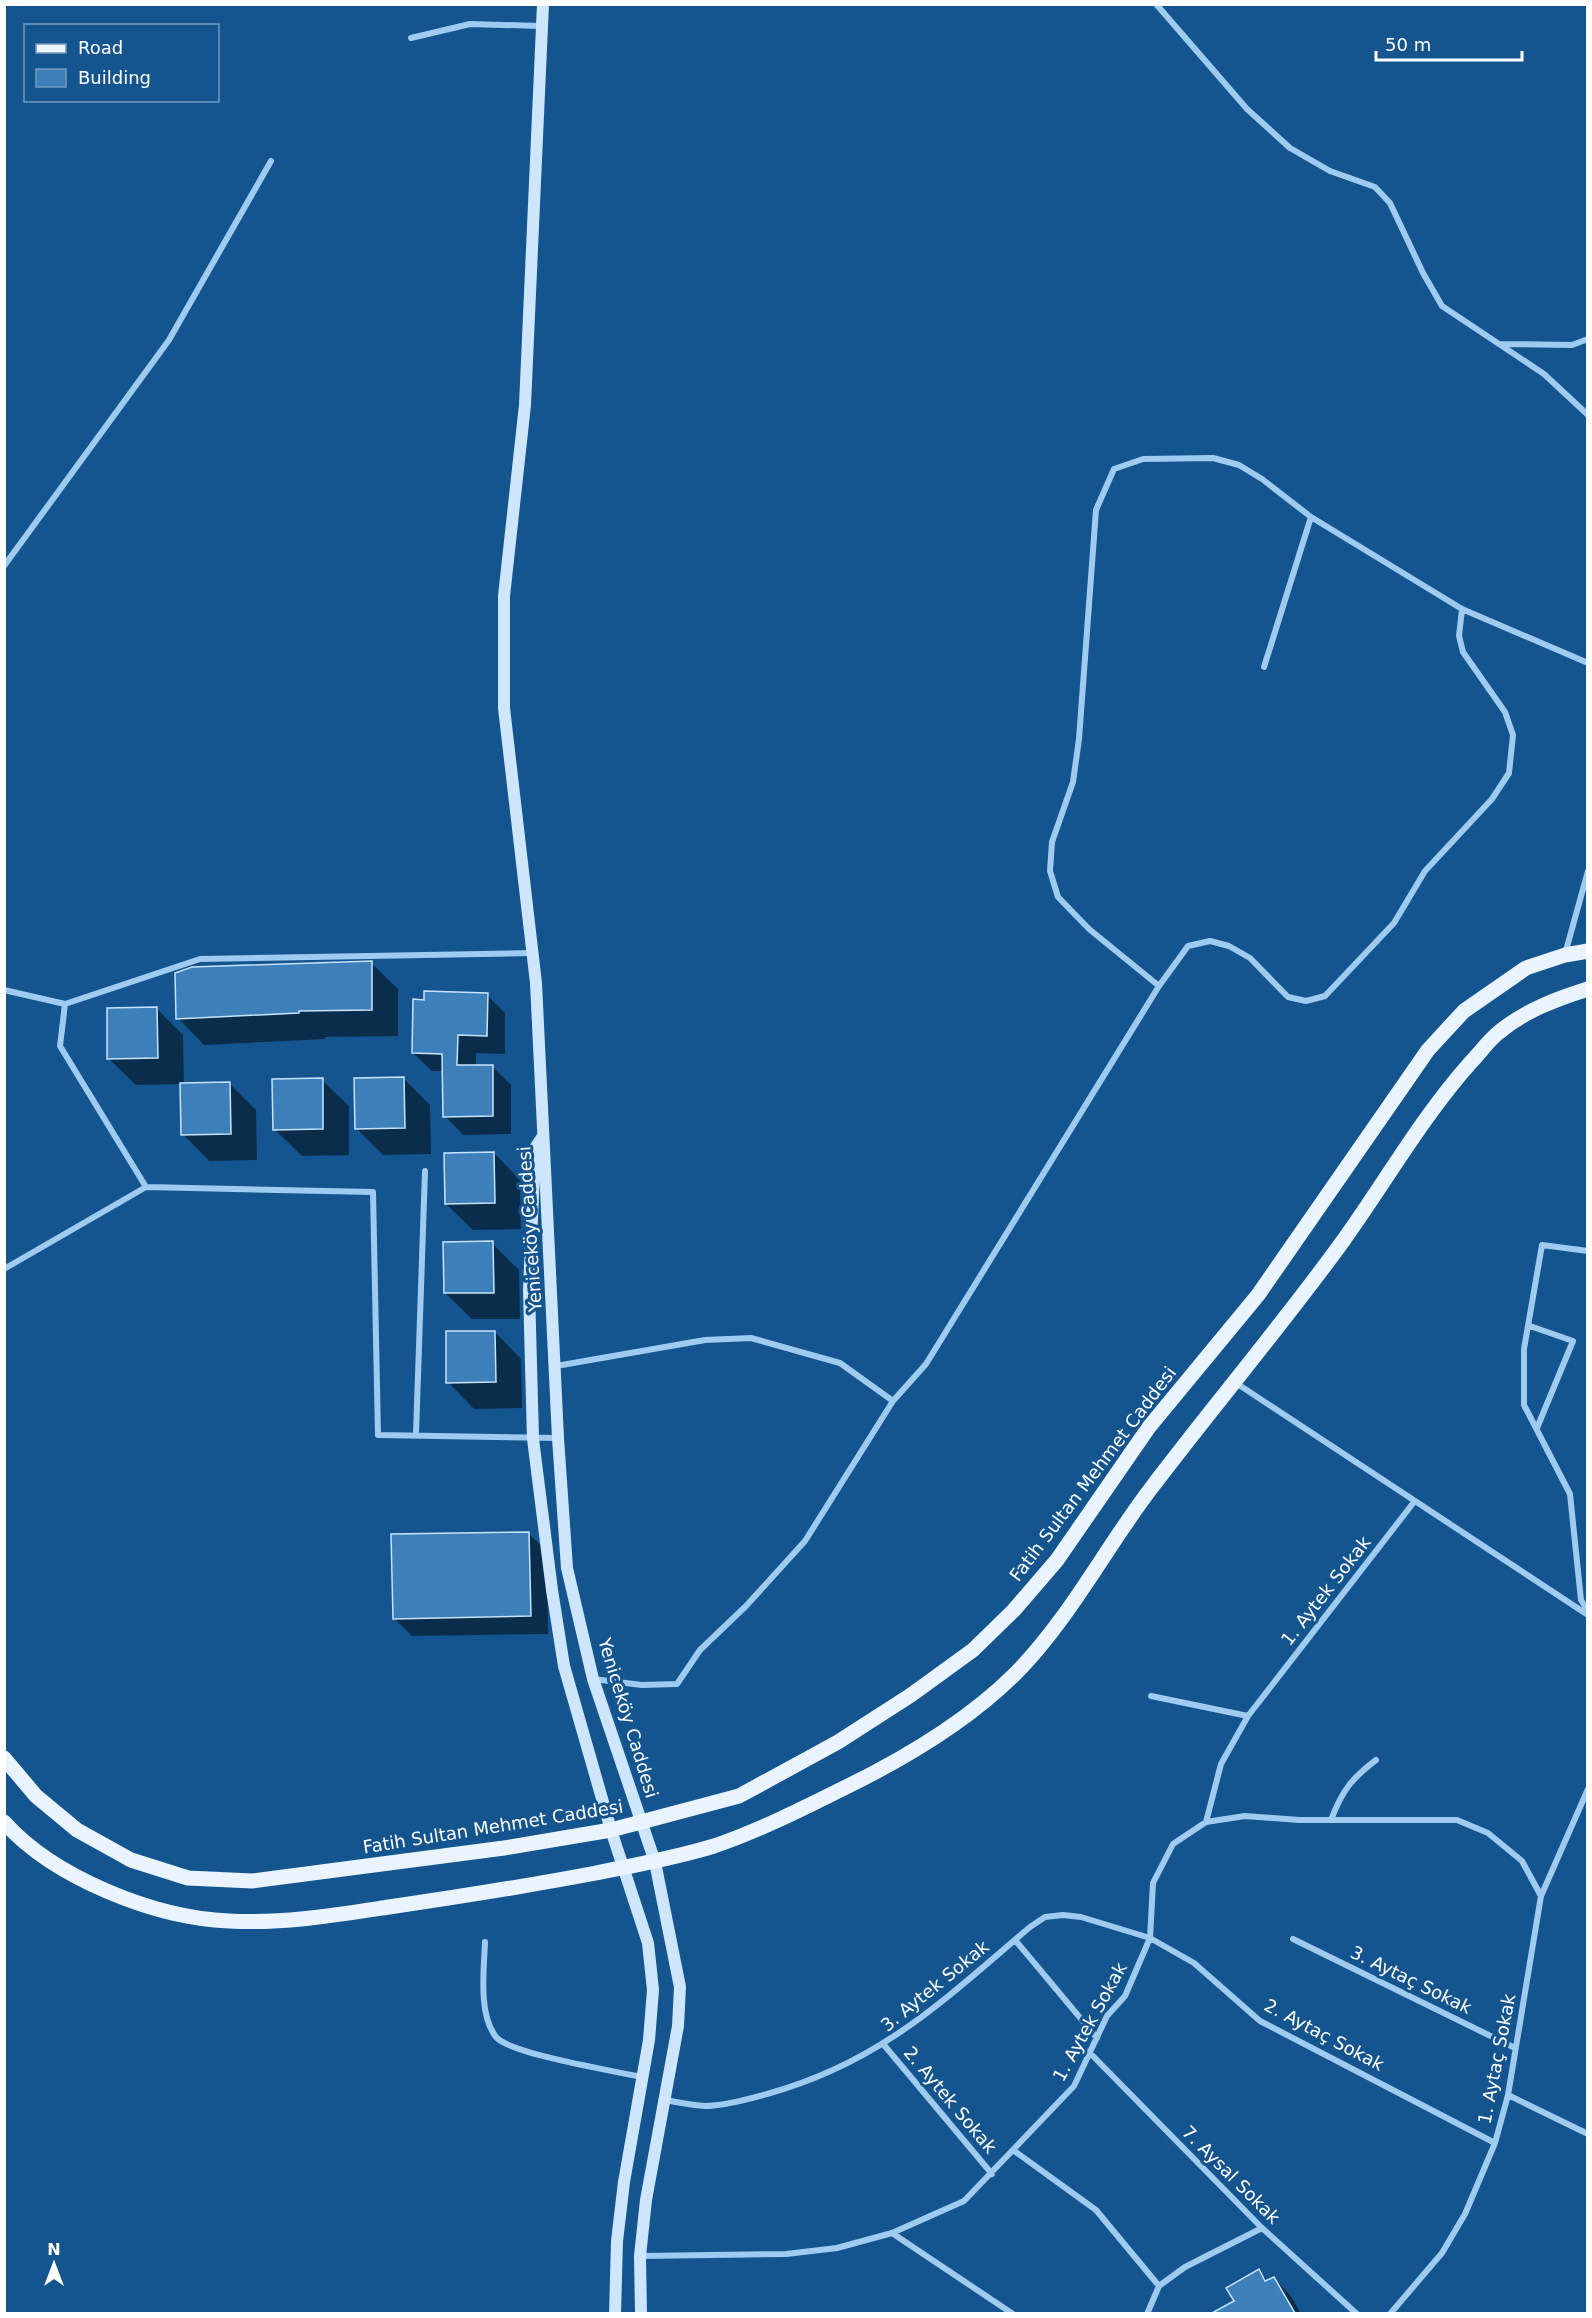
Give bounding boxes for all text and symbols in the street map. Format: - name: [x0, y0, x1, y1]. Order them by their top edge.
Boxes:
- legend: [24, 24, 219, 102]
- scale bar: [1376, 24, 1522, 62]
- text: 50 m: [1385, 34, 1431, 55]
- text: Road: [78, 37, 123, 58]
- text: Building: [78, 67, 151, 88]
- street label: Yeniceköy Caddesi: [513, 1145, 546, 1314]
- street label: Fatih Sultan Mehmet Caddesi: [1005, 1362, 1180, 1585]
- street label: 1. Aytek Sokak: [1276, 1531, 1375, 1650]
- street label: Yeniceköy Caddesi: [594, 1634, 663, 1800]
- street label: Fatih Sultan Mehmet Caddesi: [361, 1796, 625, 1857]
- street label: 3. Aytek Sokak: [876, 1935, 993, 2036]
- street label: 3. Aytaç Sokak: [1347, 1941, 1476, 2018]
- street label: 1. Aytek Sokak: [1048, 1958, 1131, 2085]
- street label: 1. Aytaç Sokak: [1474, 1991, 1520, 2126]
- street label: 2. Aytaç Sokak: [1261, 1994, 1388, 2075]
- street label: 2. Aytek Sokak: [900, 2042, 1002, 2158]
- street label: 7. Aysal Sokak: [1178, 2121, 1285, 2228]
- north arrow: [24, 2234, 84, 2294]
- text: N: [47, 2240, 61, 2259]

